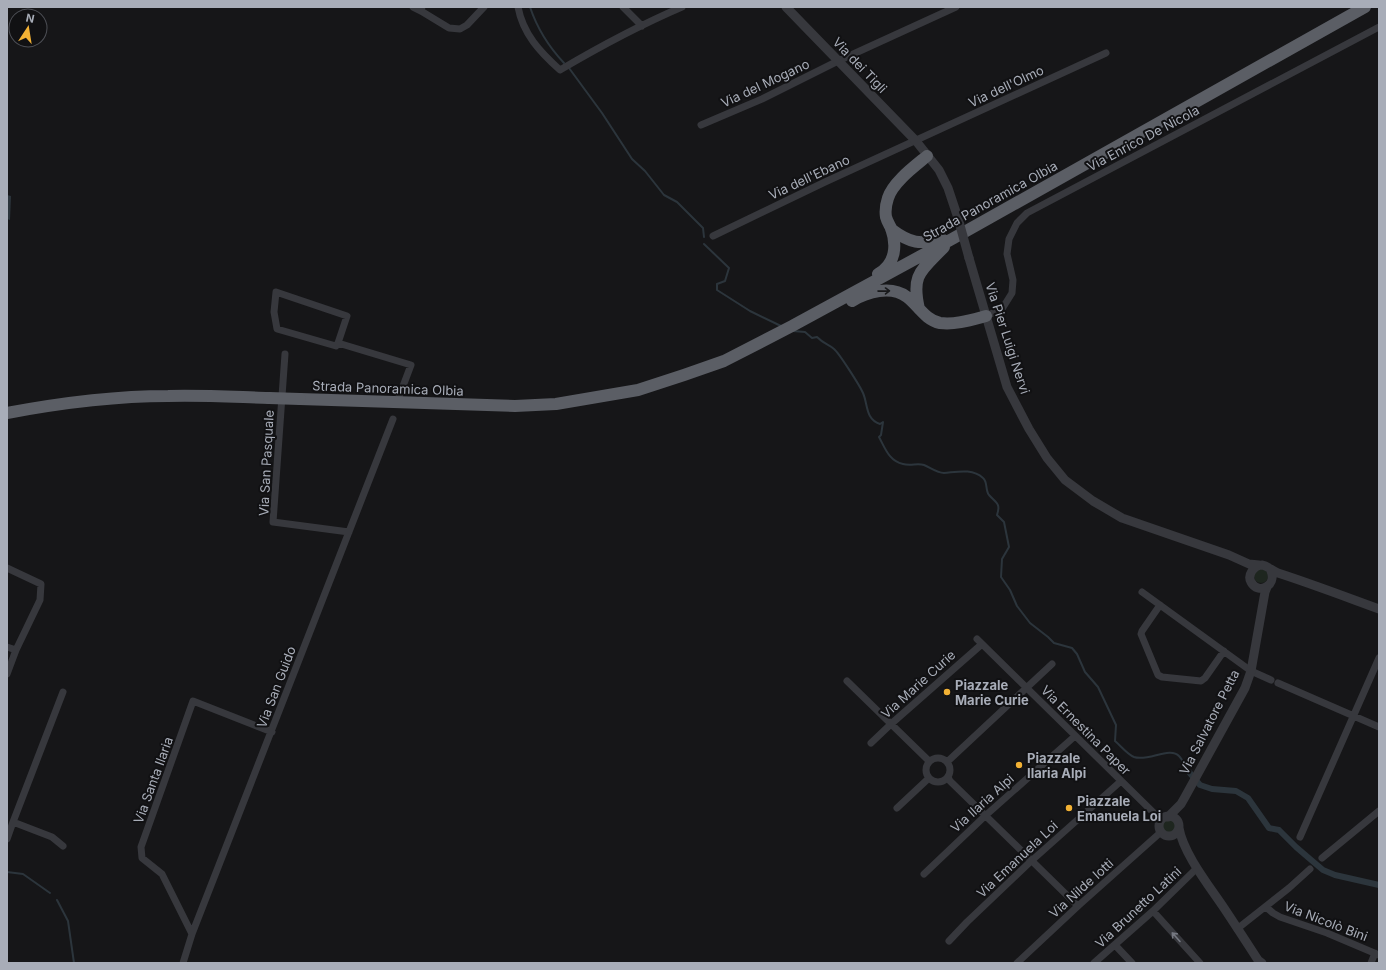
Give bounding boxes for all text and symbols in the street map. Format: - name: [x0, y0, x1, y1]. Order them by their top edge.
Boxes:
- north arrow: [8, 8, 48, 48]
- text: N: [25, 10, 36, 26]
- street label: Via dei Tigli: [830, 34, 890, 96]
- street label: Via del Mogano: [718, 55, 812, 110]
- street label: Via dell'Olmo: [966, 62, 1046, 110]
- street label: Via Enrico De Nicola: [1084, 102, 1202, 174]
- street label: Via dell'Ebano: [766, 151, 852, 203]
- street label: Strada Panoramica Olbia: [920, 157, 1060, 245]
- street label: Via Pier Luigi Nervi: [982, 280, 1034, 396]
- one-way arrow: [877, 287, 890, 295]
- street label: Strada Panoramica Olbia: [312, 377, 464, 399]
- street label: Via San Pasquale: [255, 410, 277, 516]
- street label: Via San Guido: [253, 644, 299, 730]
- street label: Via Marie Curie: [877, 646, 959, 722]
- street label: Via Salvatore Petta: [1176, 667, 1242, 777]
- place label: Piazzale Marie Curie: [955, 677, 1029, 708]
- street label: Via Ernestina Paper: [1038, 682, 1134, 778]
- marker: Piazzale Marie Curie: [942, 687, 952, 697]
- street label: Via Santa Ilaria: [130, 734, 176, 826]
- place label: Piazzale Ilaria Alpi: [1027, 750, 1086, 781]
- marker: Piazzale Ilaria Alpi: [1014, 760, 1024, 770]
- street label: Via Ilaria Alpi: [947, 770, 1017, 836]
- place label: Piazzale Emanuela Loi: [1077, 793, 1161, 824]
- marker: Piazzale Emanuela Loi: [1064, 803, 1074, 813]
- street label: Via Emanuela Loi: [973, 817, 1061, 901]
- street label: Via Nilde Iotti: [1046, 855, 1116, 921]
- street label: Via Brunetto Latini: [1092, 863, 1184, 951]
- street label: Via Nicolò Bini: [1282, 898, 1370, 944]
- one-way arrow: [1172, 932, 1181, 942]

